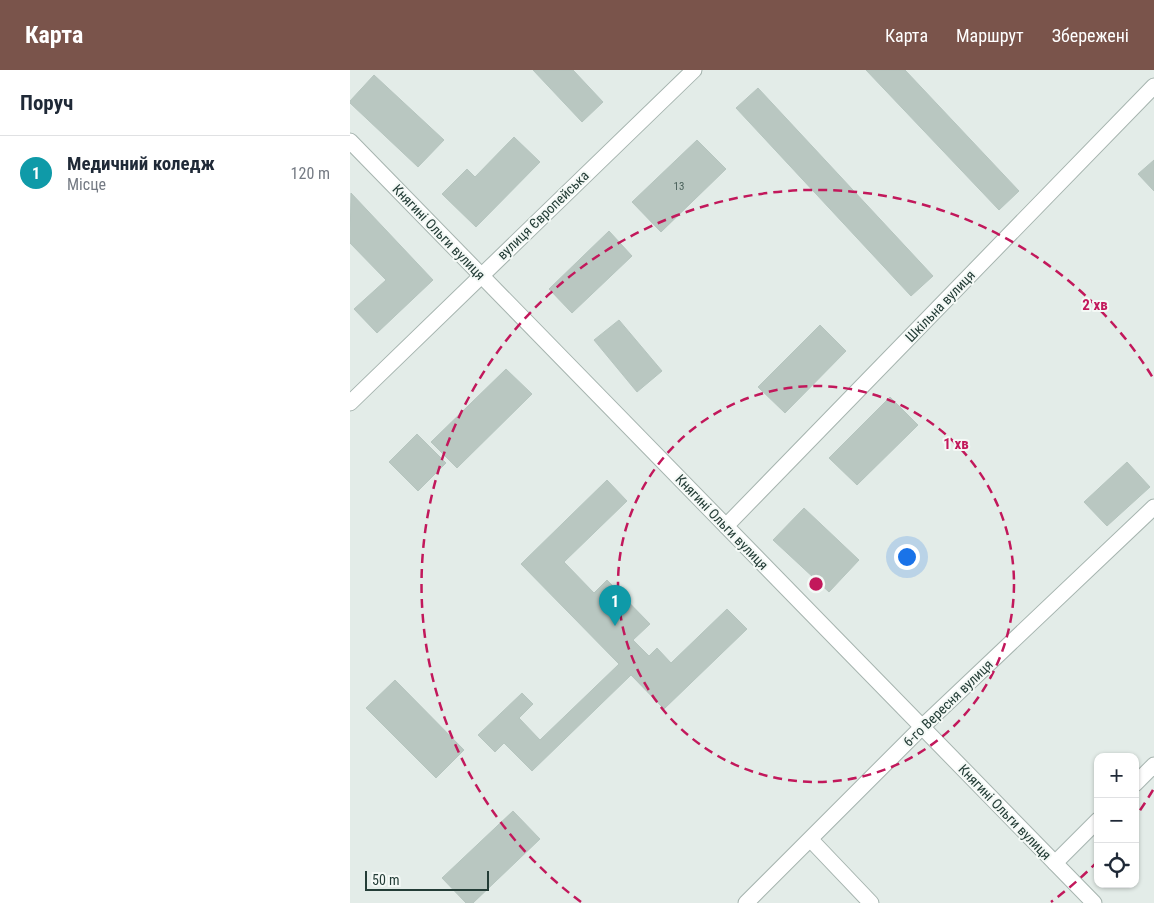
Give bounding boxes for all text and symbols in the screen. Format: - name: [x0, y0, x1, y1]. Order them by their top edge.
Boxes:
- text: Карта: [25, 21, 83, 49]
- text: Карта: [885, 25, 928, 46]
- text: Маршрут: [956, 25, 1024, 46]
- text: Збережені: [1052, 25, 1129, 46]
- text: Поруч: [20, 91, 73, 115]
- text: Медичний коледж: [67, 152, 215, 175]
- text: 1: [32, 164, 40, 183]
- text: 120 m: [291, 164, 330, 183]
- street label: вулиця Європейська: [494, 167, 592, 263]
- text: Місце: [67, 175, 106, 194]
- house number: 13: [674, 180, 684, 193]
- street label: Княгині Ольги вулиця: [389, 181, 489, 283]
- street label: Шкільна вулиця: [902, 267, 978, 345]
- text: 2 хв: [1082, 296, 1108, 314]
- text: 1 хв: [943, 435, 969, 453]
- street label: Княгині Ольги вулиця: [672, 471, 772, 573]
- your location: [894, 544, 920, 570]
- centre of rings: [807, 575, 825, 593]
- pin: 1: [599, 585, 631, 626]
- street label: 6-го Вересня вулиця: [900, 656, 996, 750]
- map controls: [1094, 753, 1139, 888]
- button: +: [1094, 753, 1139, 798]
- street label: Княгині Ольги вулиця: [955, 761, 1055, 863]
- button: −: [1094, 798, 1139, 843]
- button: locate: [1094, 843, 1139, 888]
- scale bar: [365, 868, 489, 891]
- text: 50 m: [372, 872, 400, 888]

